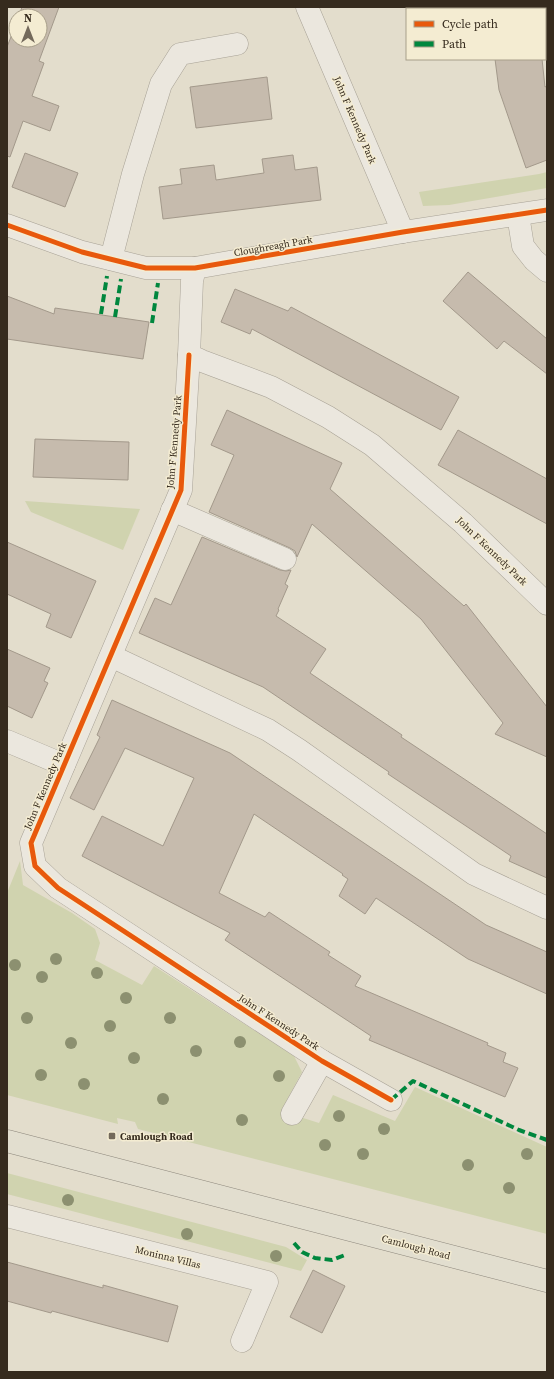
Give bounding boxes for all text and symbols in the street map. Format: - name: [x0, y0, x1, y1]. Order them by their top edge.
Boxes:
- north arrow: [8, 8, 48, 48]
- legend: [406, 8, 546, 60]
- text: N: [24, 11, 32, 26]
- text: Cycle path: [442, 16, 498, 32]
- text: Path: [442, 36, 466, 52]
- street label: John F Kennedy Park: [330, 73, 380, 166]
- street label: Cloughreagh Park: [233, 233, 314, 259]
- street label: John F Kennedy Park: [163, 394, 185, 490]
- street label: John F Kennedy Park: [453, 513, 531, 589]
- street label: John F Kennedy Park: [20, 740, 70, 833]
- street label: John F Kennedy Park: [235, 990, 322, 1053]
- place label: Camlough Road: [120, 1130, 193, 1143]
- marker: Camlough Road: [107, 1131, 117, 1141]
- street label: Camlough Road: [380, 1232, 452, 1262]
- street label: Moninna Villas: [134, 1243, 202, 1271]

